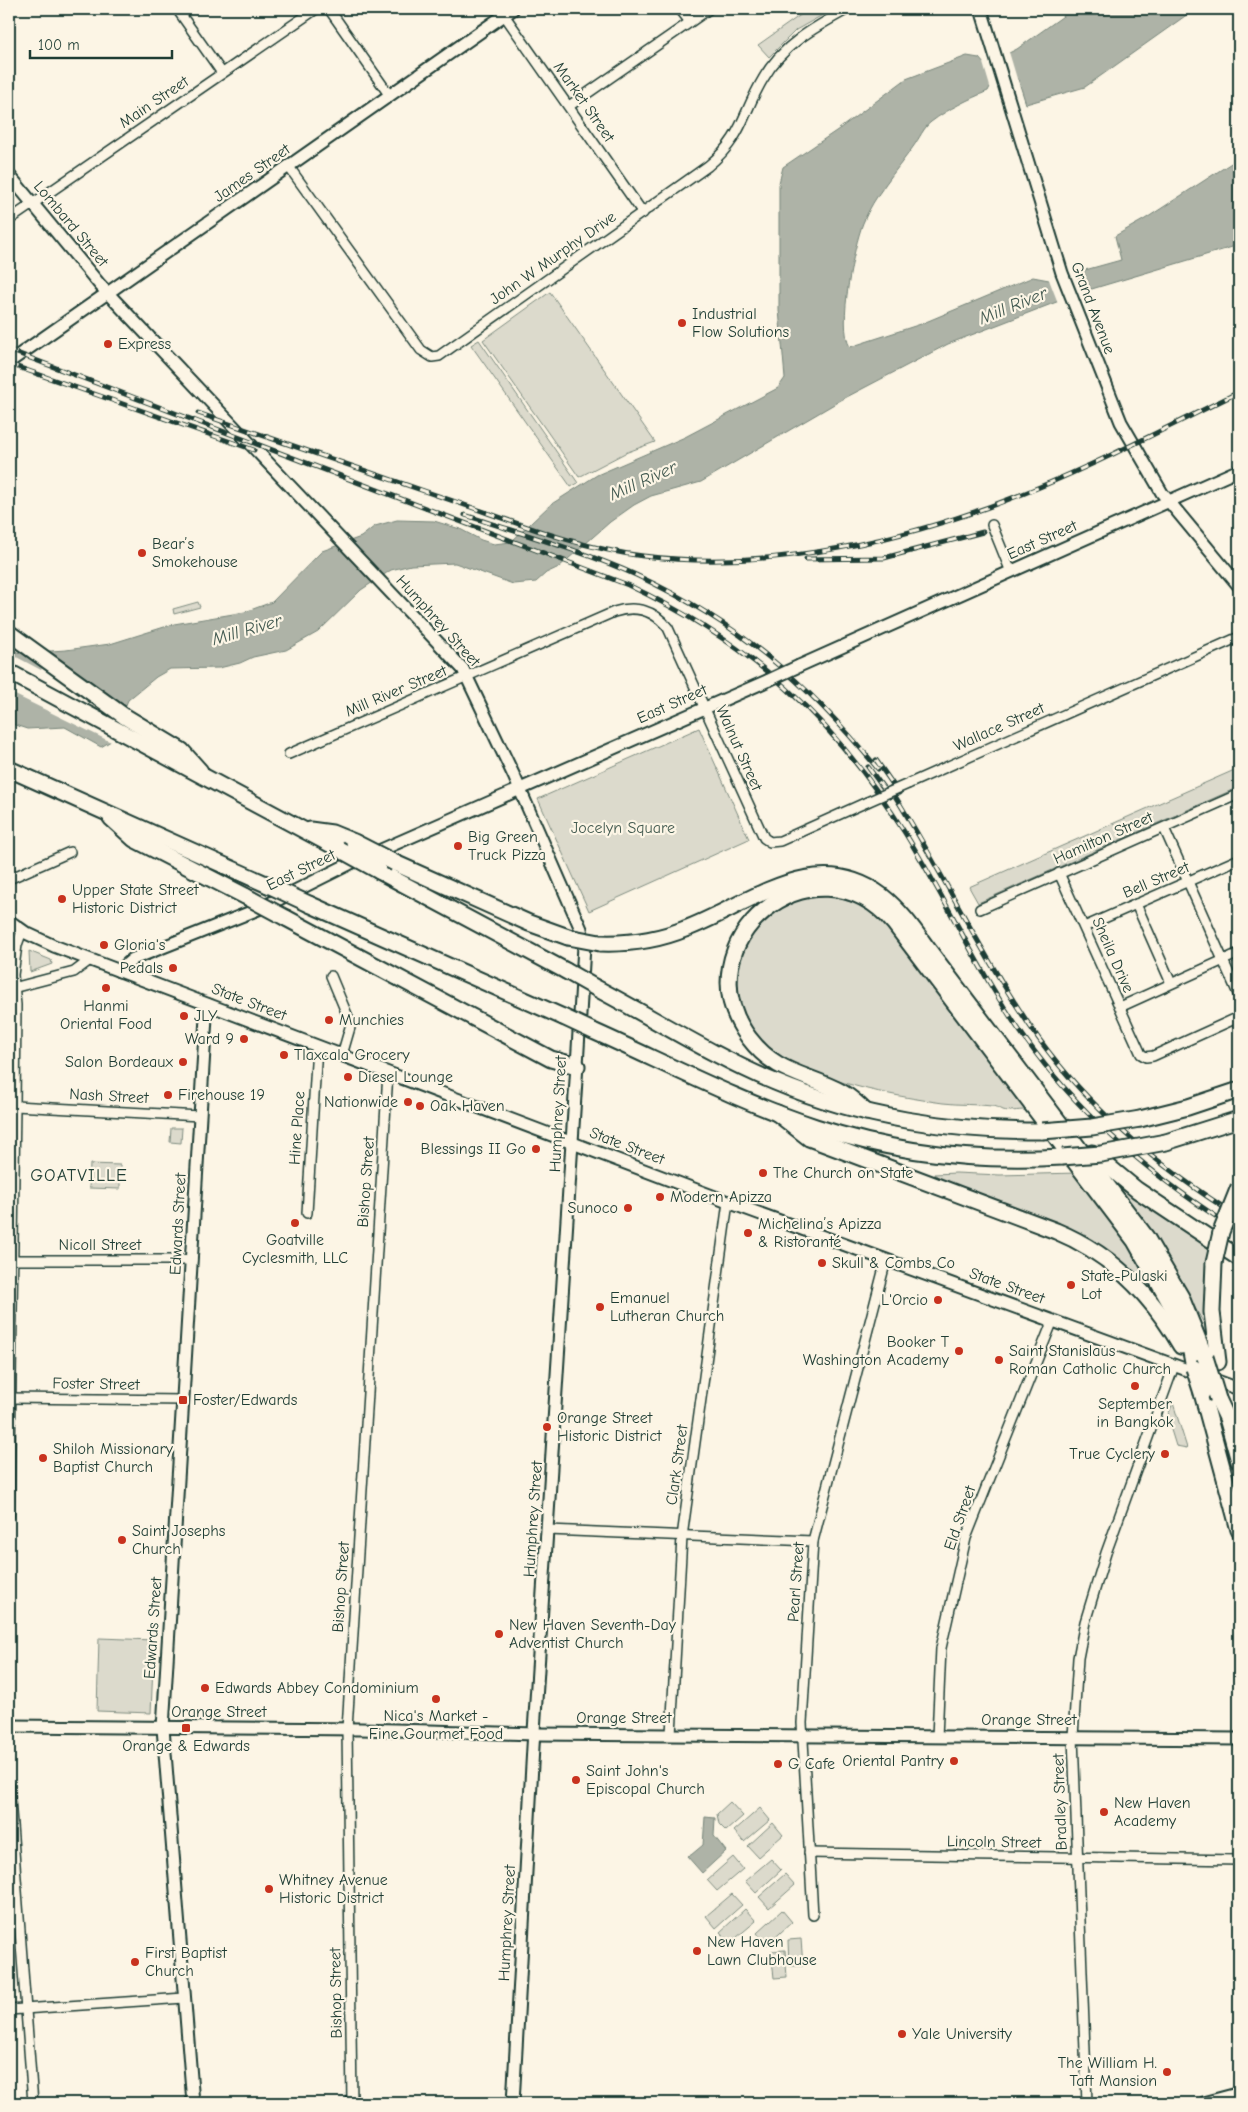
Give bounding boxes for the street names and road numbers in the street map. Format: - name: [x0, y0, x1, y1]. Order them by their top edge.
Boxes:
- street label: Market Street: [550, 59, 618, 146]
- street label: Main Street: [116, 72, 192, 132]
- street label: James Street: [210, 140, 294, 206]
- street label: Lombard Street: [30, 178, 112, 271]
- street label: John W Murphy Drive: [487, 208, 619, 308]
- street label: Grand Avenue: [1067, 259, 1119, 357]
- street label: East Street: [1004, 516, 1080, 563]
- street label: Humphrey Street: [392, 572, 484, 671]
- street label: Mill River Street: [342, 661, 450, 721]
- street label: East Street: [634, 680, 710, 727]
- street label: Wallace Street: [951, 699, 1048, 755]
- street label: Walnut Street: [712, 703, 766, 794]
- street label: Hamilton Street: [1050, 808, 1156, 868]
- street label: East Street: [264, 845, 339, 894]
- street label: Bell Street: [1120, 858, 1192, 902]
- street label: Sheila Drive: [1088, 915, 1138, 995]
- street label: State Street: [209, 979, 289, 1025]
- street label: Humphrey Street: [546, 1055, 570, 1173]
- street label: Nash Street: [69, 1085, 150, 1107]
- street label: Hine Place: [285, 1091, 309, 1165]
- street label: State Street: [587, 1123, 667, 1169]
- street label: Bishop Street: [354, 1135, 378, 1228]
- street label: Edwards Street: [166, 1172, 190, 1275]
- street label: Nicoll Street: [59, 1236, 142, 1254]
- street label: State Street: [967, 1264, 1047, 1308]
- street label: Foster Street: [52, 1374, 140, 1394]
- street label: Clark Street: [662, 1423, 692, 1506]
- street label: Humphrey Street: [520, 1460, 546, 1578]
- street label: Eld Street: [941, 1483, 980, 1553]
- street label: Bishop Street: [329, 1540, 353, 1633]
- street label: Pearl Street: [784, 1541, 808, 1622]
- street label: Edwards Street: [140, 1576, 166, 1680]
- street label: Orange Street: [171, 1703, 267, 1721]
- street label: Orange Street: [576, 1709, 672, 1727]
- street label: Orange Street: [981, 1711, 1077, 1729]
- street label: Bradley Street: [1049, 1753, 1071, 1851]
- street label: Lincoln Street: [947, 1832, 1042, 1852]
- street label: Humphrey Street: [495, 1864, 519, 1982]
- street label: Bishop Street: [326, 1947, 346, 2039]

